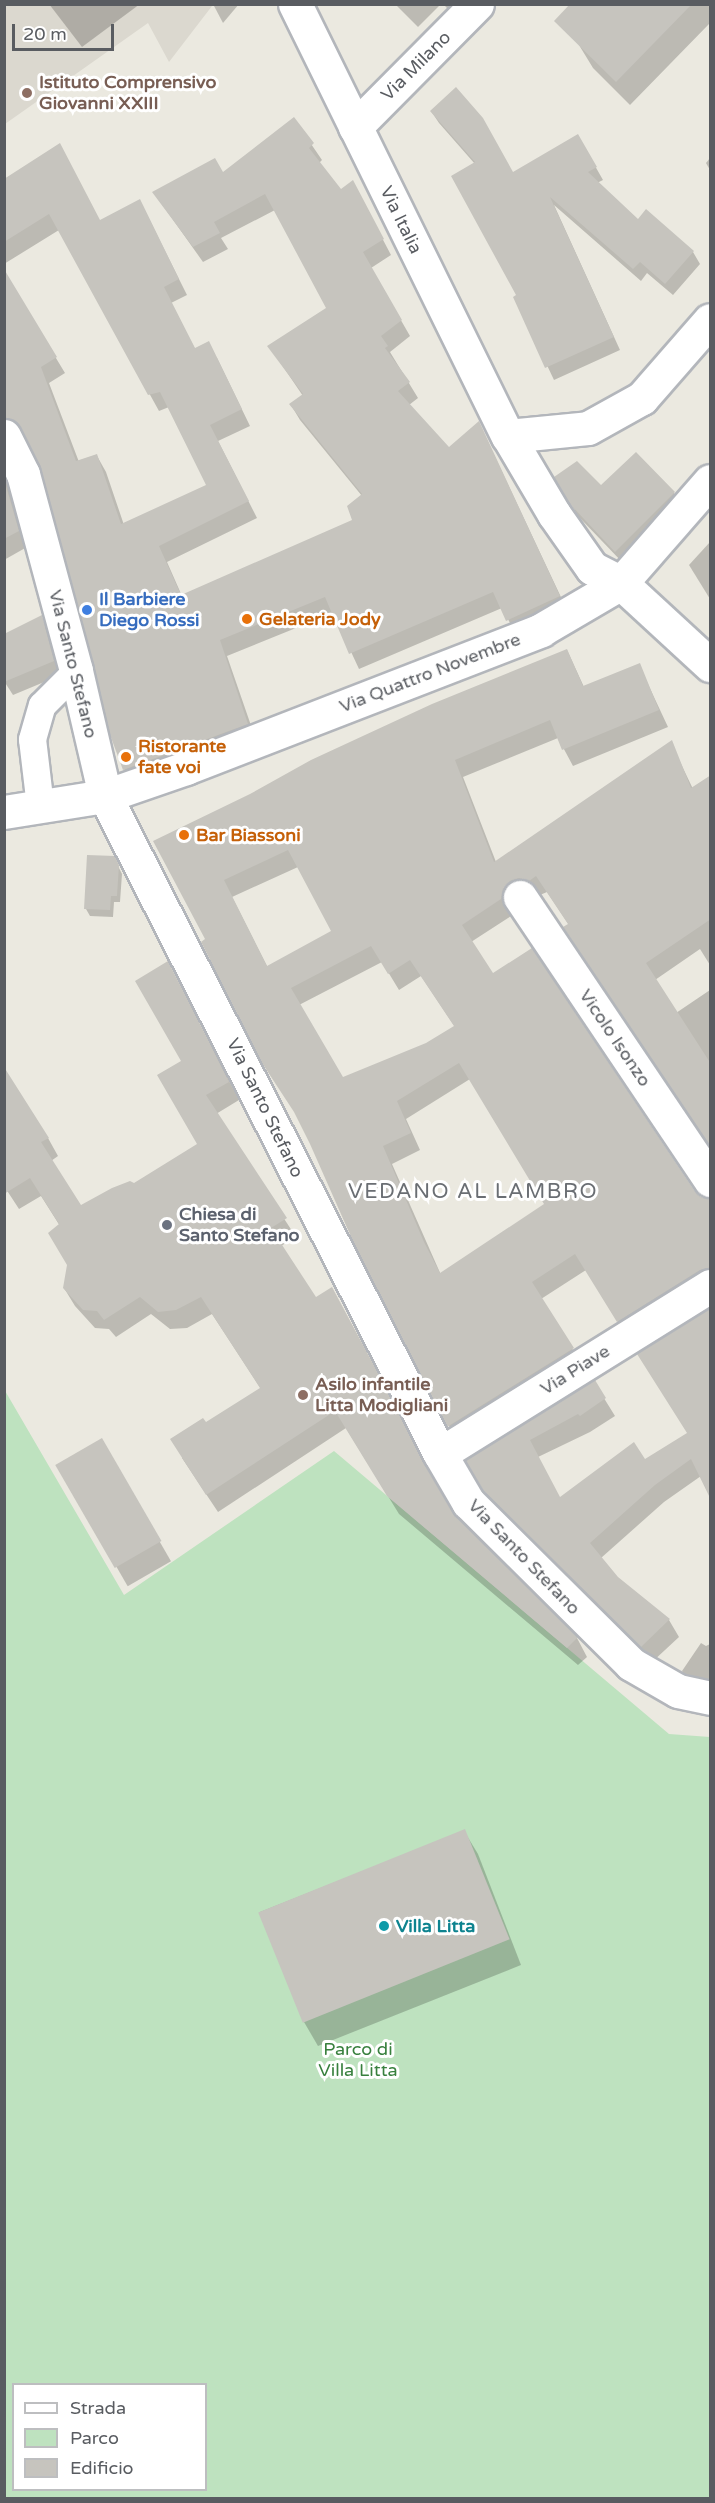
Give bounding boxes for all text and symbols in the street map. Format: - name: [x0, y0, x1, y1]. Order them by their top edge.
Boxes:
- scale bar: [15, 12, 117, 50]
- text: 20 m: [23, 23, 67, 45]
- street label: Via Milano: [377, 27, 455, 105]
- place label: Istituto Comprensivo Giovanni XXIII: [39, 72, 216, 115]
- marker: Istituto Comprensivo Giovanni XXIII: [20, 86, 34, 100]
- street label: Via Italia: [375, 183, 427, 257]
- street label: Via Santo Stefano: [44, 588, 102, 740]
- place label: Il Barbiere Diego Rossi: [99, 589, 200, 632]
- marker: Il Barbiere Diego Rossi: [80, 603, 94, 617]
- place label: Gelateria Jody: [259, 608, 381, 630]
- marker: Gelateria Jody: [240, 612, 254, 626]
- street label: Via Quattro Novembre: [336, 628, 524, 718]
- place label: Ristorante fate voi: [138, 736, 226, 778]
- marker: Ristorante fate voi: [119, 750, 133, 764]
- place label: Bar Biassoni: [196, 824, 301, 846]
- marker: Bar Biassoni: [177, 828, 191, 842]
- street label: Vicolo Isonzo: [575, 985, 655, 1091]
- street label: Via Santo Stefano: [222, 1035, 308, 1181]
- district label: VEDANO AL LAMBRO: [348, 1179, 598, 1205]
- place label: Chiesa di Santo Stefano: [179, 1204, 300, 1246]
- marker: Chiesa di Santo Stefano: [160, 1218, 174, 1232]
- street label: Via Piave: [536, 1340, 614, 1400]
- place label: Asilo infantile Litta Modigliani: [315, 1374, 448, 1416]
- marker: Asilo infantile Litta Modigliani: [296, 1388, 310, 1402]
- street label: Via Santo Stefano: [463, 1495, 585, 1619]
- place label: Villa Litta: [396, 1915, 475, 1937]
- marker: Villa Litta: [377, 1919, 391, 1933]
- park label: Parco di Villa Litta: [318, 2039, 398, 2082]
- legend: [12, 2383, 207, 2491]
- text: Strada: [70, 2397, 126, 2419]
- text: Parco: [70, 2427, 119, 2449]
- text: Edificio: [70, 2457, 134, 2479]

